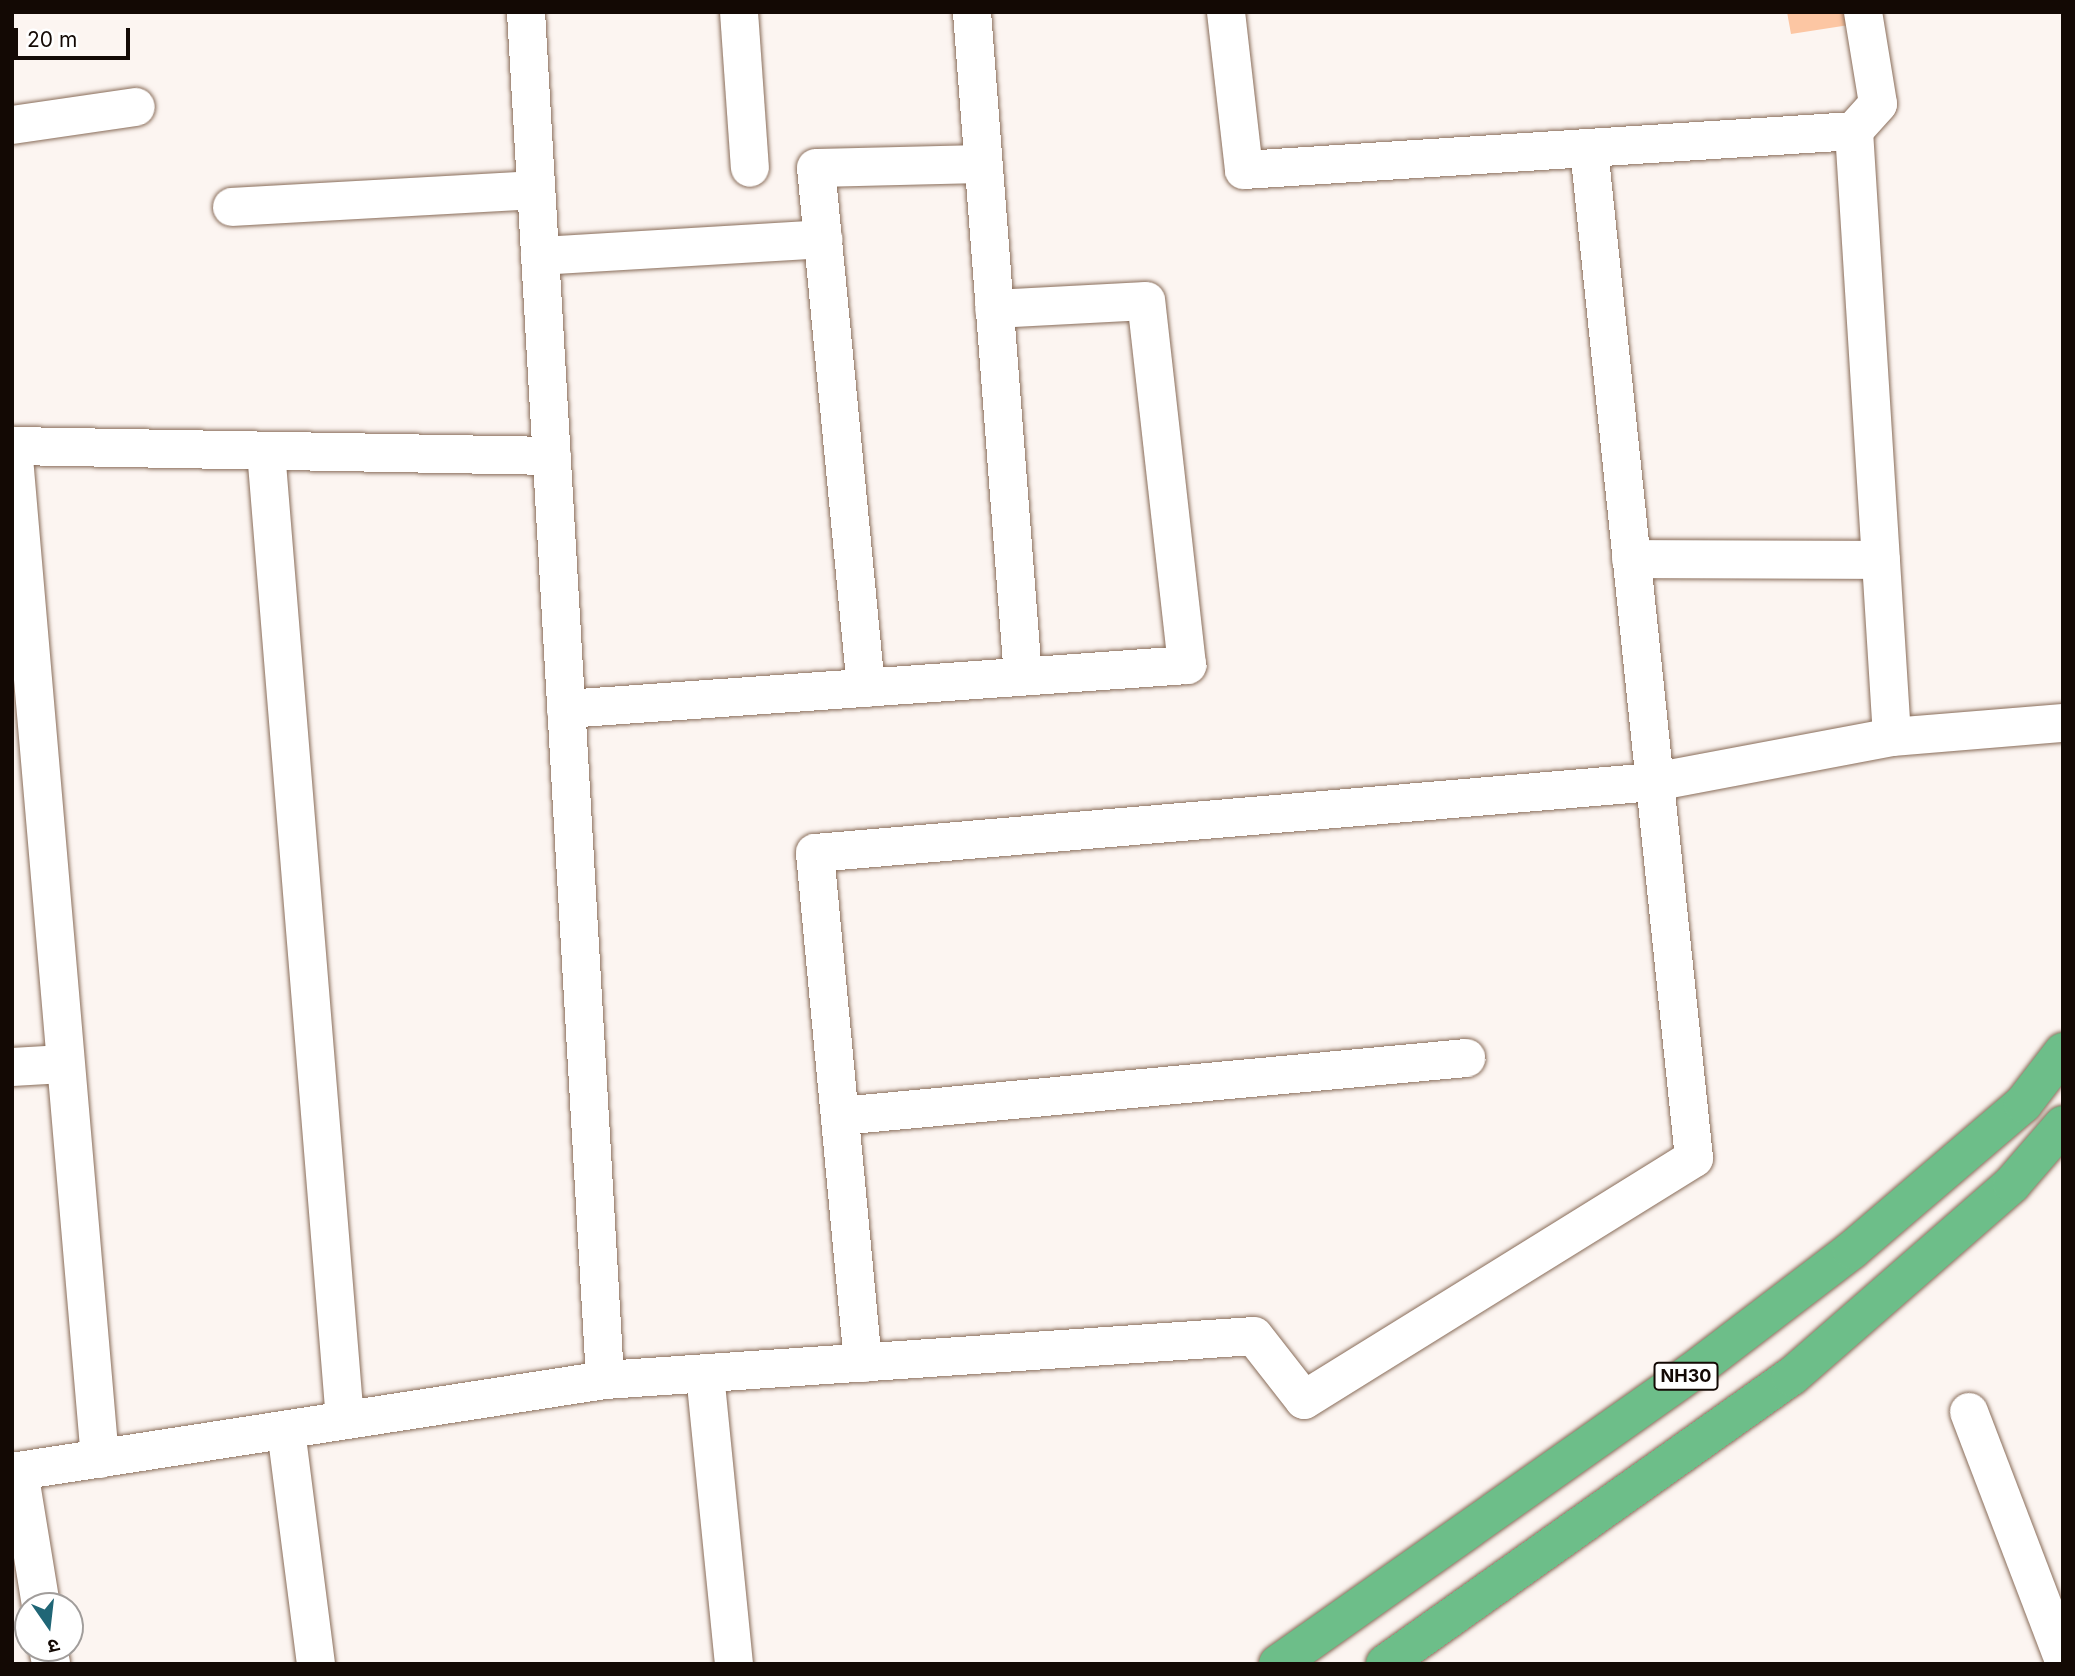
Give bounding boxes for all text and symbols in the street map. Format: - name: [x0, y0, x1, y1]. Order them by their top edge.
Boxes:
- scale bar: [18, 14, 133, 58]
- text: 20 m: [27, 27, 77, 52]
- road number: NH30: [1653, 1362, 1719, 1391]
- north arrow: [14, 1592, 84, 1662]
- text: उ: [46, 1633, 62, 1658]

